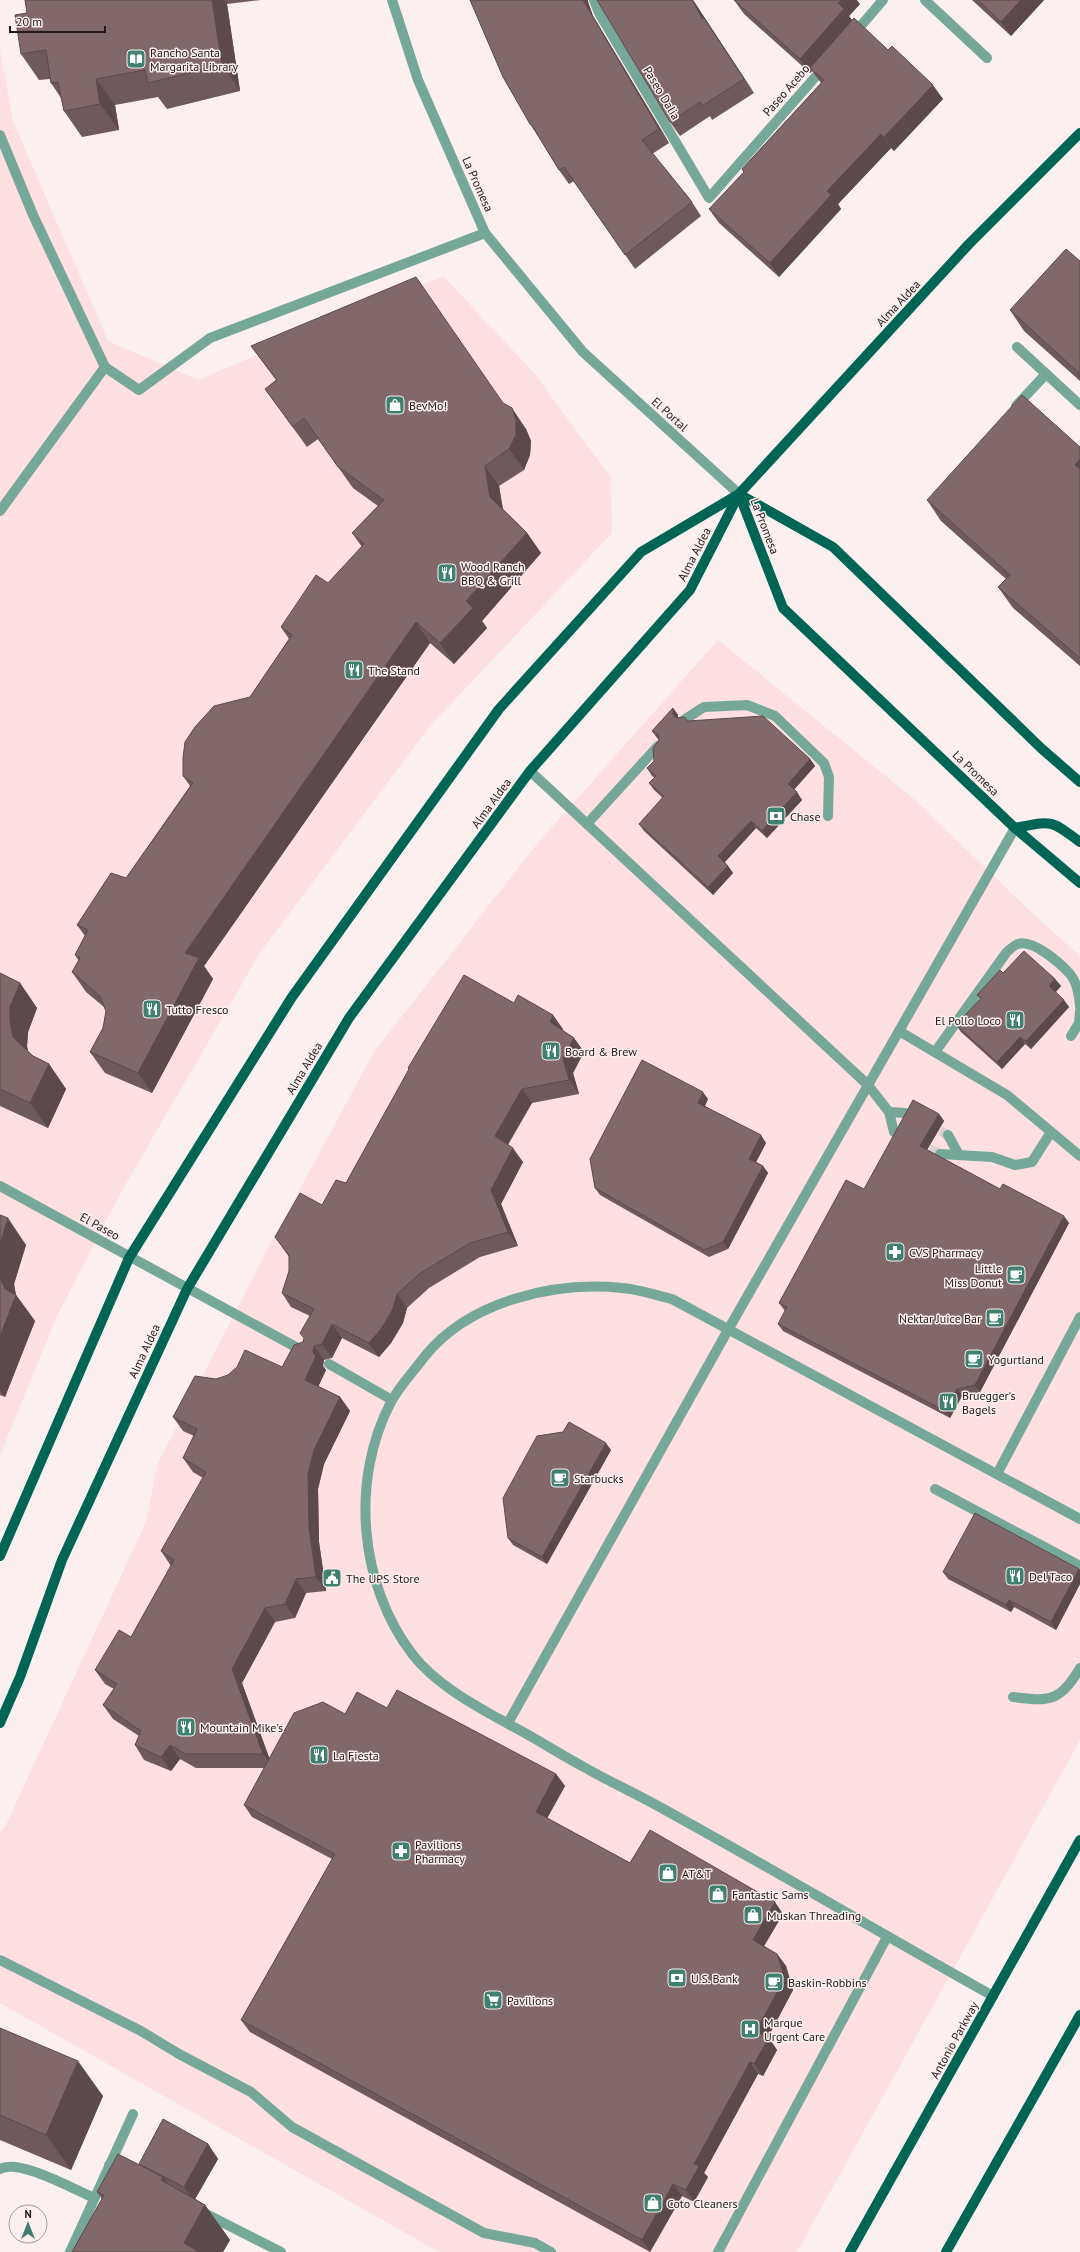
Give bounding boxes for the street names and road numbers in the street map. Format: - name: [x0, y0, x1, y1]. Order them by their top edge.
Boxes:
- street label: Paseo Acebo: [759, 61, 813, 119]
- street label: Paseo Dalia: [640, 64, 684, 122]
- street label: La Promesa: [459, 154, 497, 214]
- street label: Alma Aldea: [873, 277, 923, 329]
- street label: El Portal: [649, 394, 692, 435]
- street label: La Promesa: [747, 496, 783, 556]
- street label: Alma Aldea: [674, 525, 714, 583]
- street label: La Promesa: [950, 747, 1002, 799]
- street label: Alma Aldea: [468, 775, 514, 831]
- street label: Alma Aldea: [283, 1039, 325, 1097]
- street label: El Paseo: [78, 1209, 122, 1243]
- street label: Alma Aldea: [125, 1321, 163, 1380]
- street label: Antonio Parkway: [927, 1998, 982, 2081]

